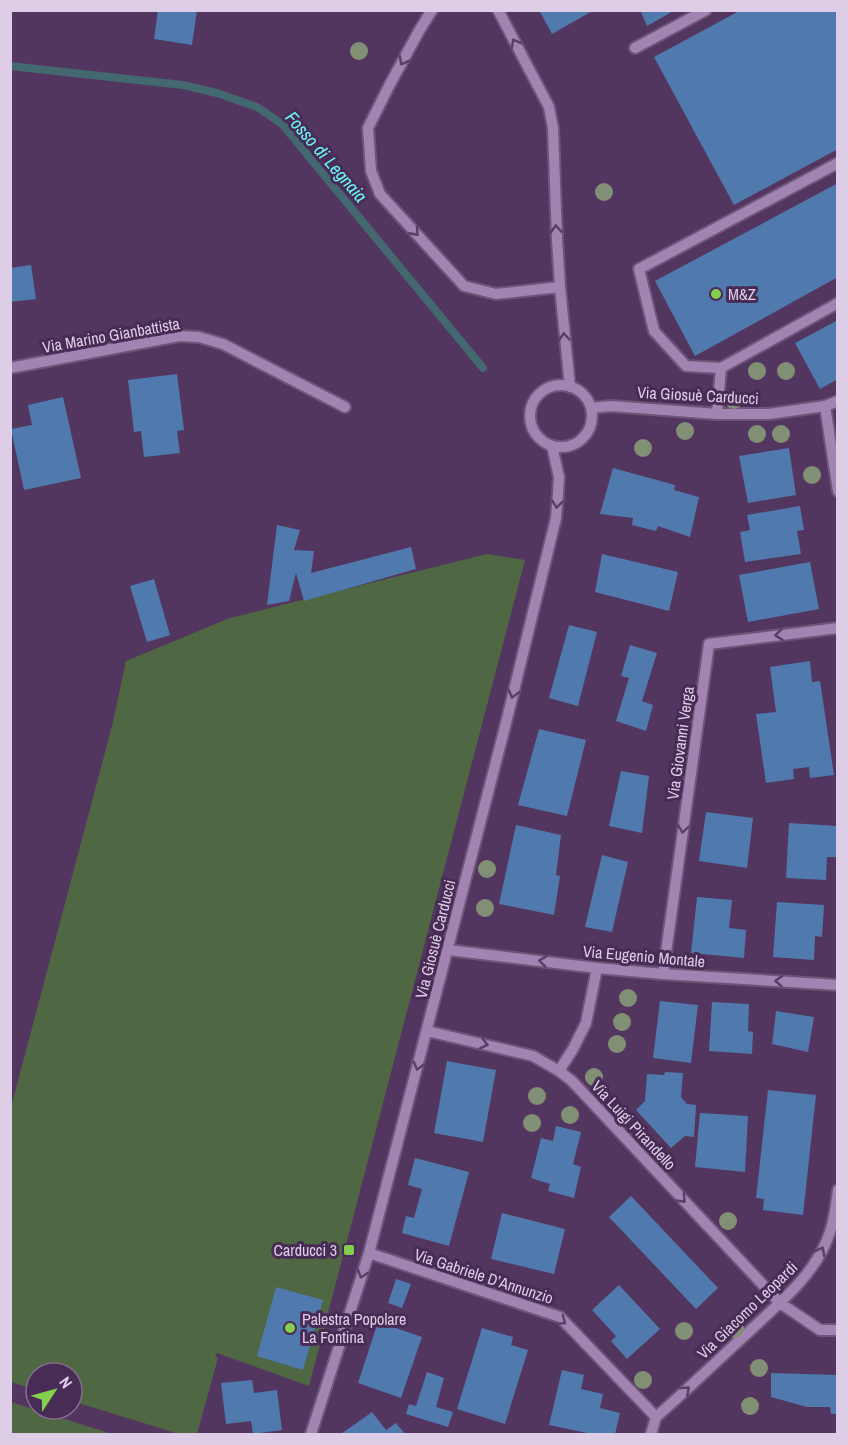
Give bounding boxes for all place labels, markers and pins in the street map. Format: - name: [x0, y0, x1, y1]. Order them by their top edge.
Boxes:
- place label: M&Z: [728, 283, 756, 305]
- marker: M&Z: [709, 287, 723, 301]
- place label: Carducci 3: [274, 1239, 337, 1261]
- marker: Carducci 3: [342, 1243, 356, 1257]
- place label: Palestra Popolare La Fontina: [302, 1308, 406, 1348]
- marker: Palestra Popolare La Fontina: [283, 1321, 297, 1335]

